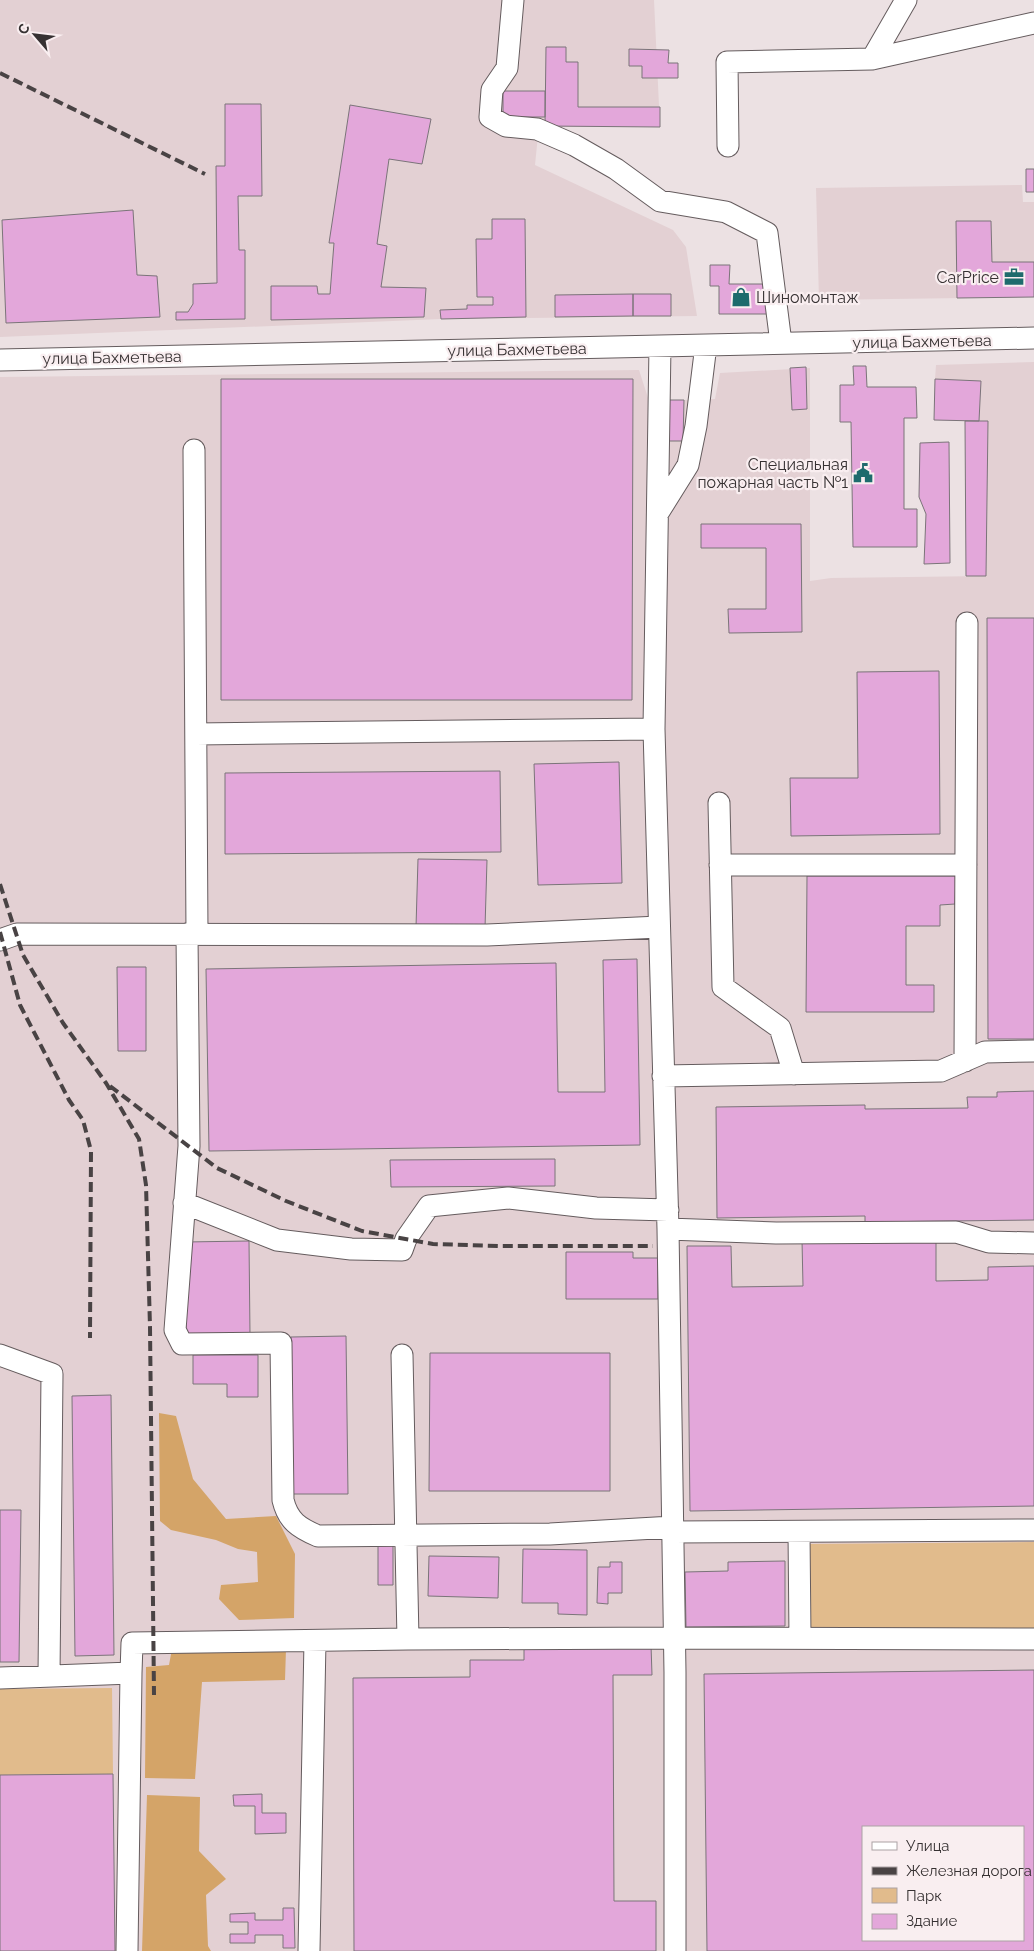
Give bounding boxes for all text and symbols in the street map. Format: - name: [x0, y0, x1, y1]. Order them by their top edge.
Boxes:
- north arrow: [10, 10, 60, 60]
- text: С: [14, 21, 33, 37]
- office icon: CarPrice: [1003, 266, 1025, 288]
- place label: CarPrice: [937, 268, 999, 287]
- shop icon: Шиномонтаж: [730, 286, 752, 308]
- place label: Шиномонтаж: [756, 288, 859, 307]
- street label: улица Бахметьева: [852, 331, 992, 352]
- street label: улица Бахметьева: [447, 339, 587, 360]
- street label: улица Бахметьева: [42, 347, 182, 368]
- place label: Специальная пожарная часть №1: [697, 455, 848, 492]
- public building icon: Специальная пожарная часть №1: [852, 462, 874, 484]
- legend: [862, 1826, 1024, 1941]
- text: Улица: [906, 1837, 950, 1855]
- text: Железная дорога: [906, 1862, 1032, 1880]
- text: Парк: [906, 1887, 942, 1905]
- text: Здание: [906, 1912, 958, 1930]

